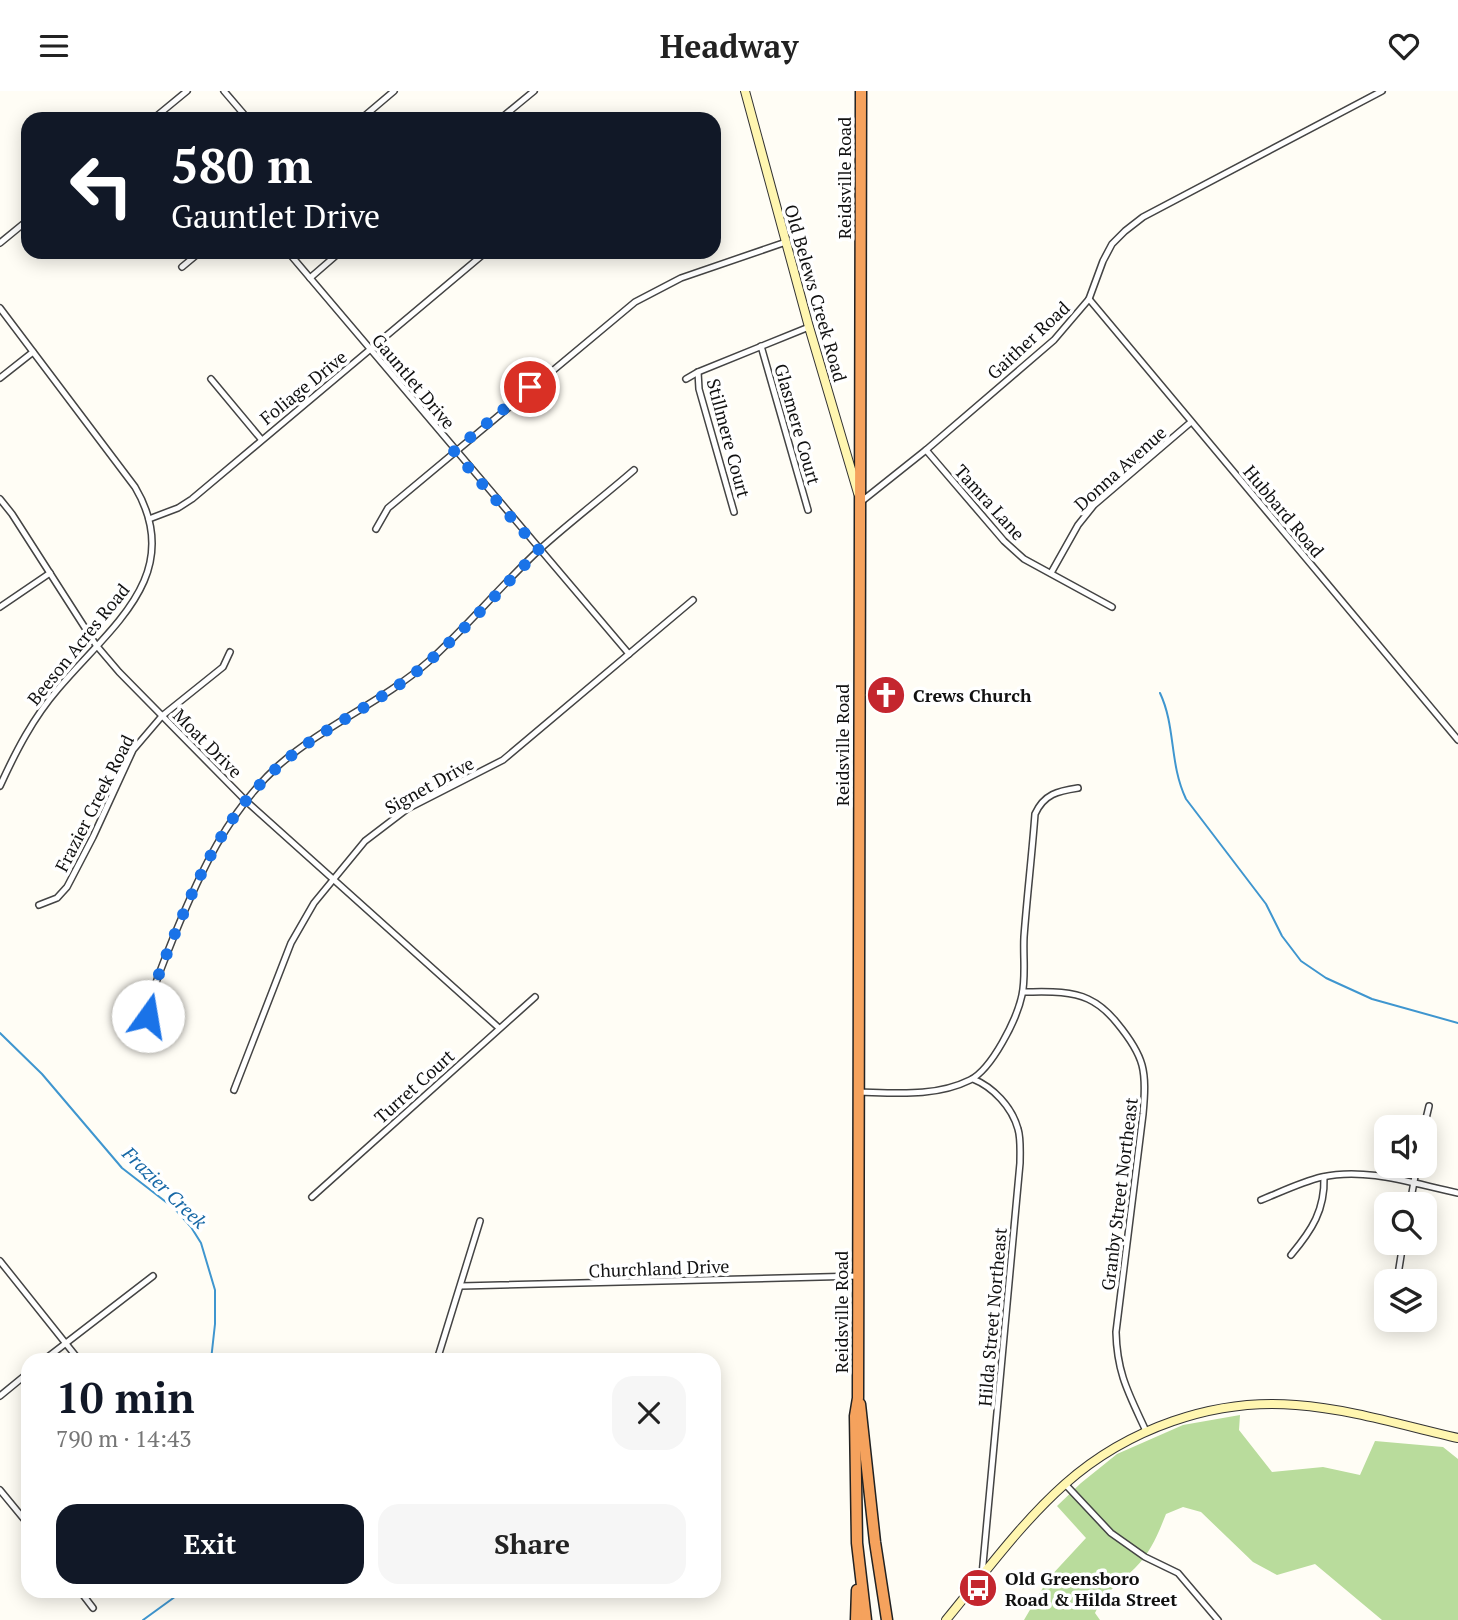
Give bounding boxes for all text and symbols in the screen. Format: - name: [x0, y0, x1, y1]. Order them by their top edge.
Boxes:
- text: Headway: [660, 25, 798, 67]
- icon: menu: [35, 27, 73, 65]
- icon: heart: [1385, 27, 1423, 65]
- street label: Reidsville Road: [832, 117, 856, 239]
- text: 580 m: [171, 132, 313, 197]
- icon: left: [56, 140, 147, 231]
- text: Gauntlet Drive: [171, 195, 380, 237]
- street label: Old Belews Creek Road: [779, 202, 853, 384]
- street label: Gaither Road: [982, 296, 1074, 384]
- street label: Gauntlet Drive: [367, 328, 461, 434]
- street label: Foliage Drive: [254, 344, 352, 430]
- pin: [500, 357, 560, 417]
- street label: Glasmere Court: [769, 361, 827, 488]
- icon: arrive: [511, 368, 549, 406]
- street label: Stillmere Court: [702, 376, 757, 501]
- street label: Donna Avenue: [1069, 420, 1171, 516]
- street label: Tamra Lane: [950, 459, 1030, 545]
- street label: Hubbard Road: [1238, 460, 1330, 562]
- street label: Beeson Acres Road: [21, 578, 135, 710]
- church icon: Crews Church: [865, 674, 907, 716]
- place label: Crews Church: [913, 683, 1032, 707]
- street label: Reidsville Road: [830, 684, 854, 806]
- street label: Moat Drive: [168, 703, 248, 783]
- street label: Frazier Creek Road: [49, 730, 139, 876]
- street label: Signet Drive: [380, 751, 478, 819]
- position arrow: [111, 979, 185, 1053]
- street label: Turret Court: [369, 1043, 459, 1128]
- street label: Granby Street Northeast: [1095, 1096, 1143, 1292]
- map controls: [1374, 1115, 1437, 1332]
- button: sound: [1374, 1115, 1437, 1178]
- water label: Frazier Creek: [117, 1140, 213, 1234]
- button: search: [1374, 1192, 1437, 1255]
- street label: Hilda Street Northeast: [972, 1226, 1012, 1408]
- street label: Reidsville Road: [829, 1251, 853, 1373]
- street label: Churchland Drive: [588, 1254, 730, 1282]
- button: layers: [1374, 1269, 1437, 1332]
- text: 10 min: [56, 1369, 195, 1425]
- button: close: [612, 1376, 686, 1450]
- text: 790 m · 14:43: [56, 1423, 191, 1454]
- button: Exit: [56, 1504, 364, 1584]
- button: Share: [378, 1504, 686, 1584]
- place label: Old Greensboro Road & Hilda Street: [1005, 1566, 1177, 1611]
- bus stop icon: Old Greensboro Road & Hilda Street: [957, 1567, 999, 1609]

